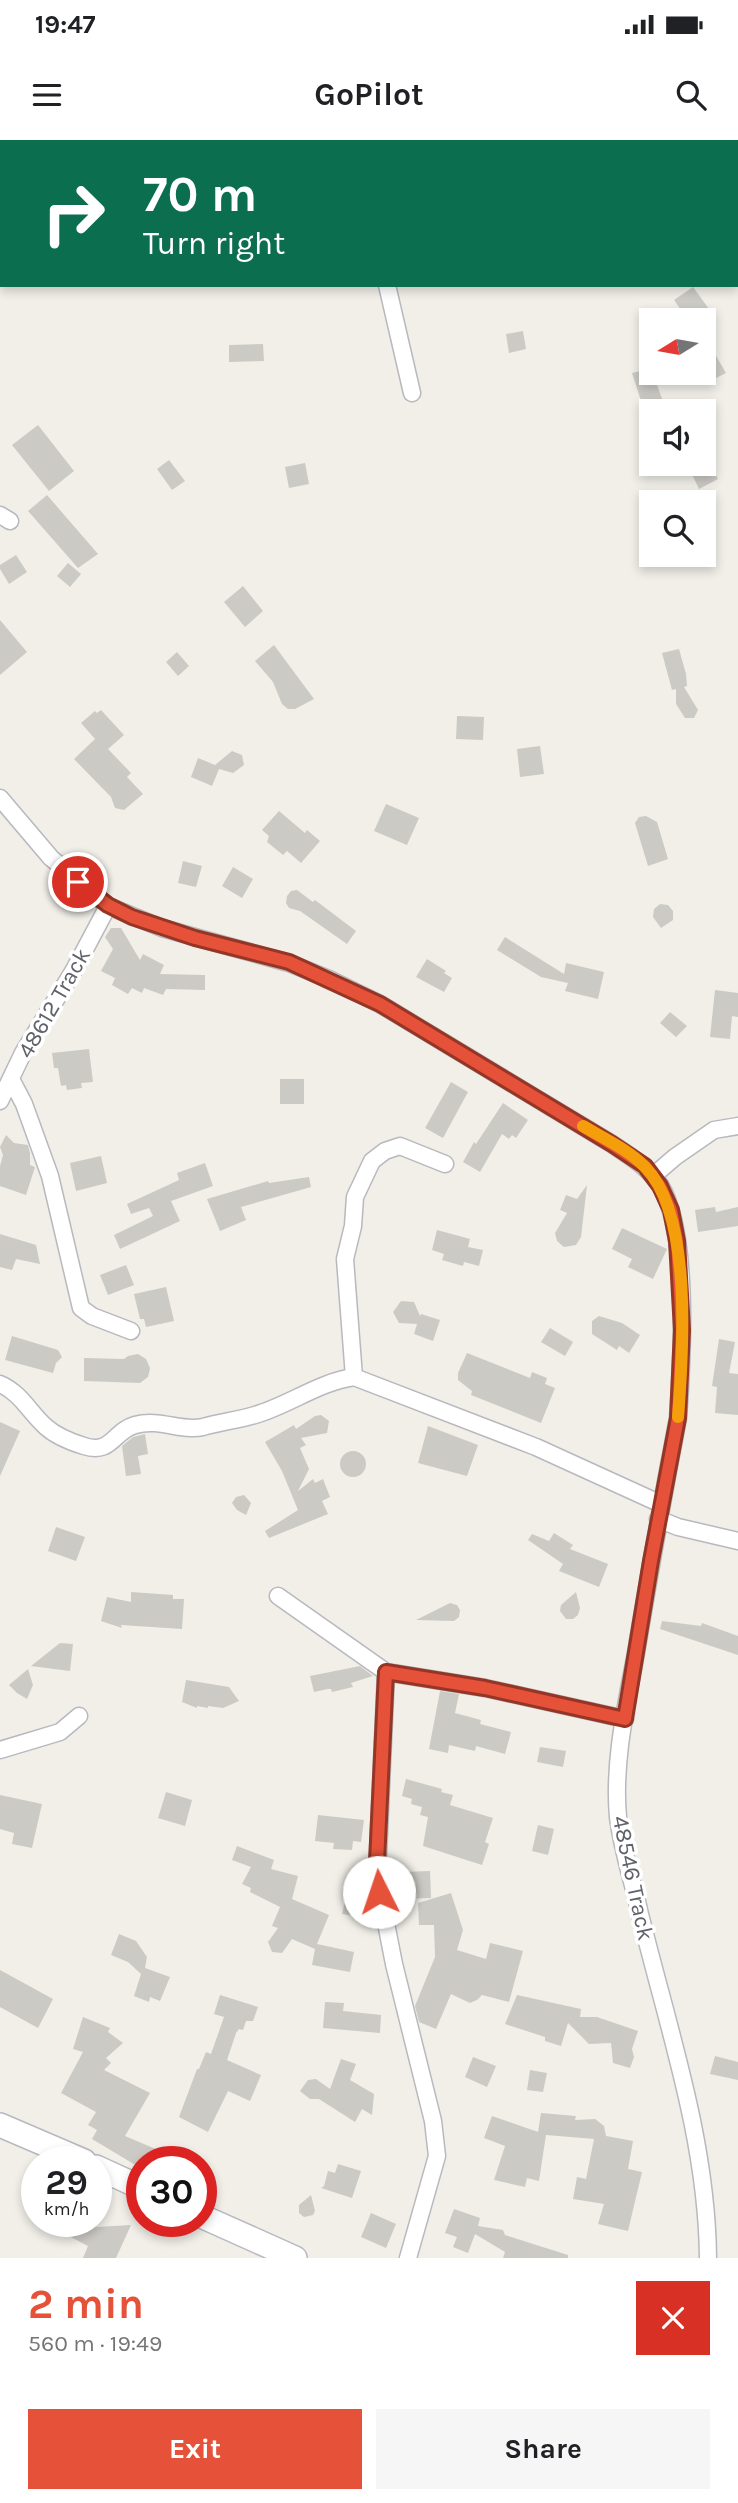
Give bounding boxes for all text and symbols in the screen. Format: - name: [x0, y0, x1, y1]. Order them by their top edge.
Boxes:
- text: 19:47: [35, 9, 96, 40]
- icon: menu: [28, 76, 66, 114]
- text: GoPilot: [314, 76, 424, 113]
- icon: search: [672, 76, 710, 114]
- text: 70 m: [143, 166, 257, 223]
- icon: right: [28, 168, 119, 259]
- text: Turn right: [143, 225, 285, 262]
- north arrow: [639, 308, 716, 385]
- map controls: [639, 308, 716, 567]
- button: sound: [639, 399, 716, 476]
- button: search: [639, 490, 716, 567]
- pin: [48, 852, 108, 912]
- icon: arrive: [59, 863, 97, 901]
- street label: 48612 Track: [12, 943, 96, 1063]
- street label: 48546 Track: [607, 1813, 659, 1943]
- position arrow: [342, 1855, 416, 1929]
- speed limit sign: 30: [126, 2146, 217, 2237]
- text: 29: [45, 2162, 88, 2203]
- text: km/h: [44, 2198, 89, 2220]
- text: 2 min: [28, 2279, 144, 2329]
- button: close: [636, 2281, 710, 2355]
- text: 560 m · 19:49: [28, 2330, 162, 2357]
- button: Exit: [28, 2409, 362, 2489]
- button: Share: [376, 2409, 710, 2489]

